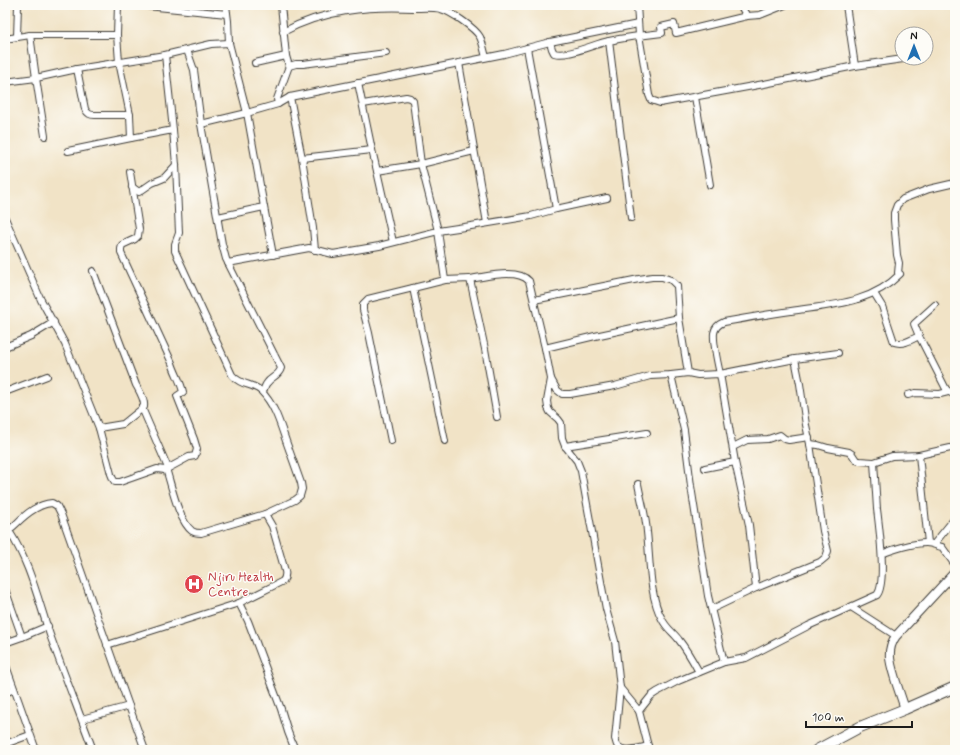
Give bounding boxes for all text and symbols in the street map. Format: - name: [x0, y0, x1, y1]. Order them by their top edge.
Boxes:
- north arrow: [894, 26, 934, 66]
- text: N: [910, 30, 918, 44]
- place label: Njiru Health Centre: [208, 569, 274, 601]
- hospital icon: Njiru Health Centre: [183, 573, 205, 595]
- scale bar: [806, 703, 912, 729]
- text: 100 m: [812, 710, 844, 726]

